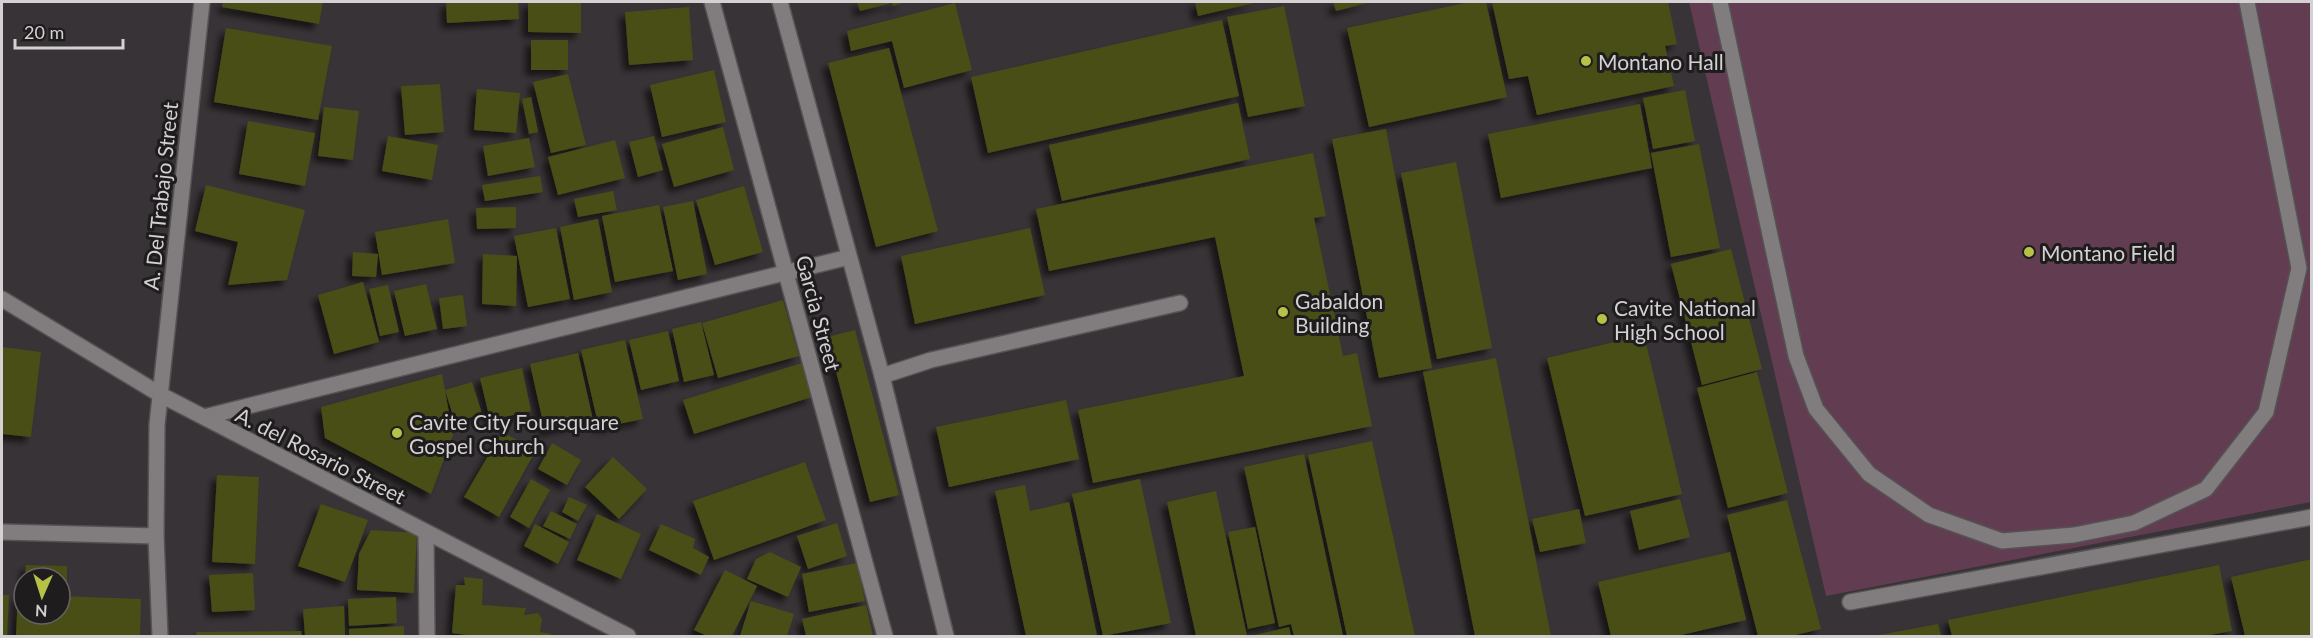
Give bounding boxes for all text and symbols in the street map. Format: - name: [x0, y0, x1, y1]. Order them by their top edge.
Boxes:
- scale bar: [15, 12, 123, 50]
- text: 20 m: [24, 21, 64, 43]
- place label: Montano Hall: [1598, 49, 1724, 74]
- marker: Montano Hall: [1579, 54, 1593, 68]
- street label: A. Del Trabajo Street: [138, 100, 182, 291]
- place label: Montano Field: [2041, 240, 2175, 265]
- marker: Montano Field: [2022, 245, 2036, 259]
- street label: Garcia Street: [792, 252, 847, 374]
- place label: Gabaldon Building: [1295, 288, 1383, 337]
- place label: Cavite National High School: [1614, 295, 1756, 344]
- marker: Gabaldon Building: [1276, 305, 1290, 319]
- marker: Cavite National High School: [1595, 312, 1609, 326]
- street label: A. del Rosario Street: [232, 401, 410, 509]
- place label: Cavite City Foursquare Gospel Church: [409, 409, 619, 458]
- marker: Cavite City Foursquare Gospel Church: [390, 426, 404, 440]
- north arrow: [12, 566, 72, 626]
- text: N: [35, 602, 48, 621]

